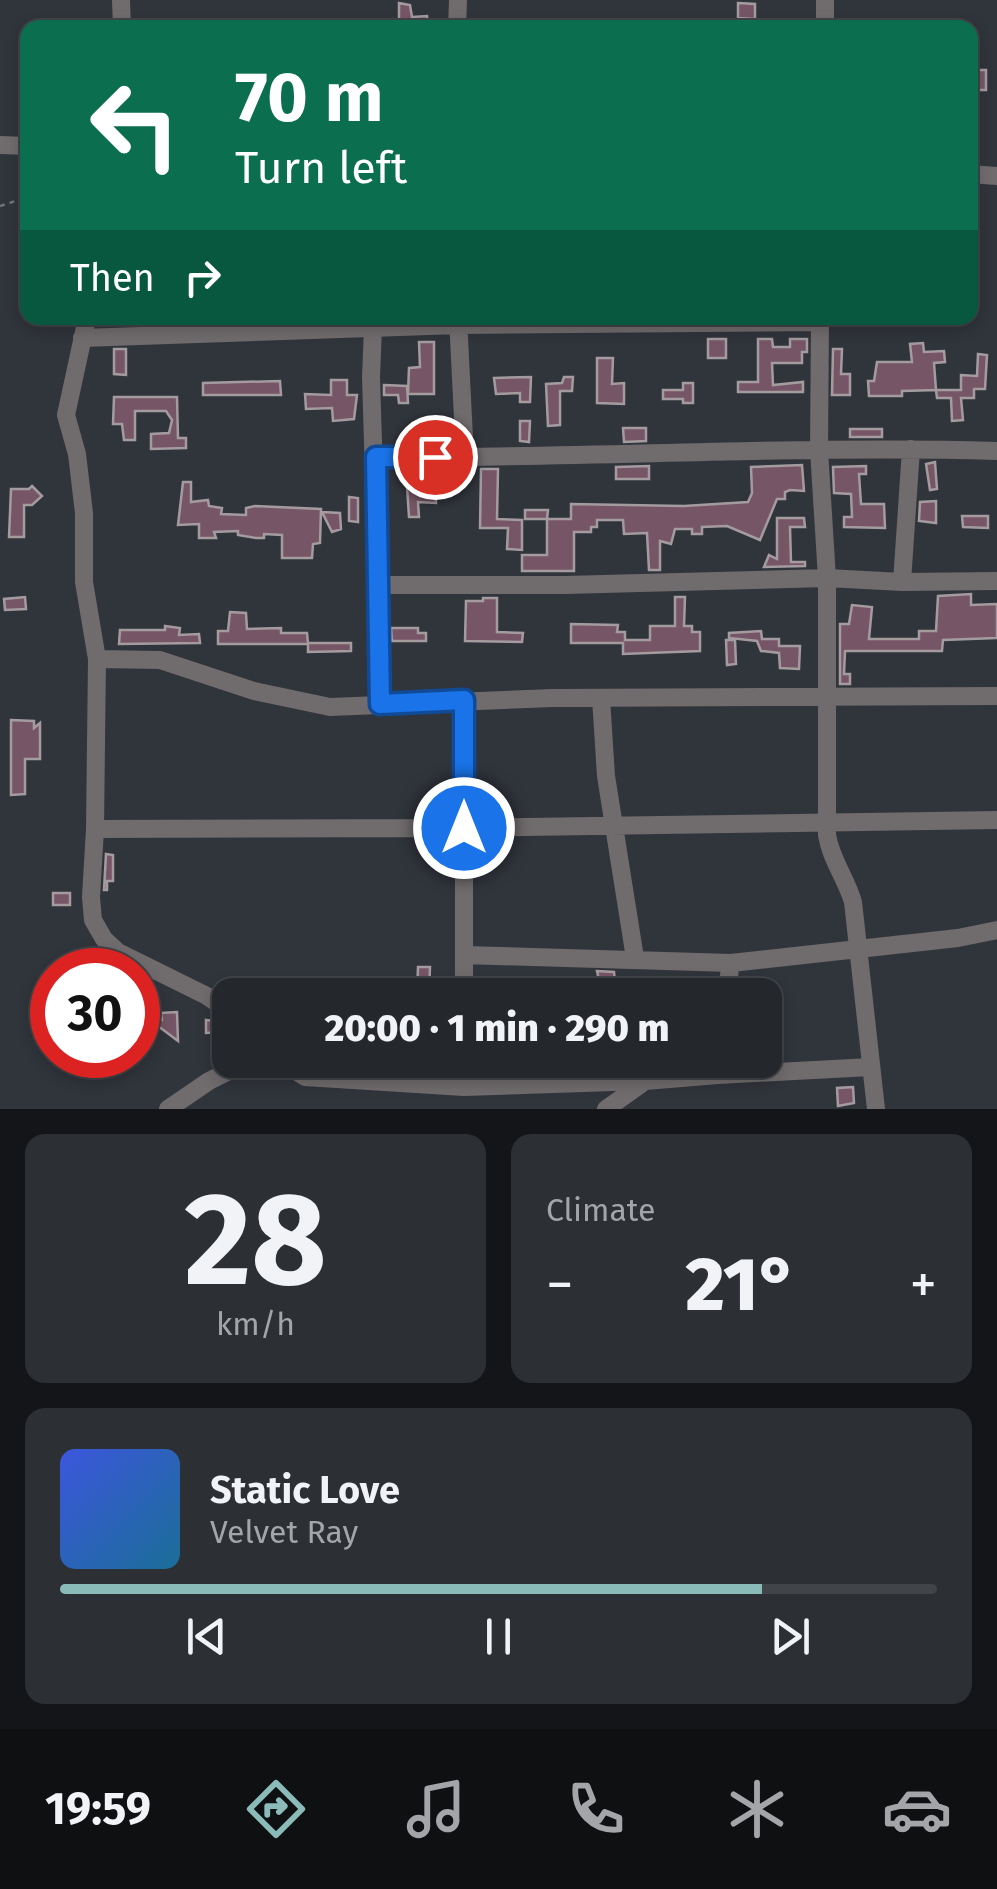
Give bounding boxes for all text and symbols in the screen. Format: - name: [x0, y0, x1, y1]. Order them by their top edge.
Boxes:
- text: 70 m: [235, 56, 384, 140]
- icon: left: [70, 60, 200, 190]
- text: Turn left: [235, 141, 407, 195]
- icon: right: [175, 250, 230, 305]
- text: Then: [70, 255, 155, 301]
- pin: [393, 415, 478, 500]
- icon: arrive: [408, 430, 463, 485]
- position arrow: [412, 776, 516, 880]
- speed limit sign: 30: [30, 948, 160, 1078]
- text: 20:00 · 1 min · 290 m: [324, 1005, 670, 1051]
- text: 28: [184, 1162, 327, 1318]
- text: Climate: [546, 1191, 655, 1229]
- text: 21°: [685, 1240, 798, 1330]
- text: −: [546, 1252, 574, 1318]
- text: +: [910, 1252, 937, 1318]
- text: km/h: [216, 1305, 295, 1343]
- text: Static Love: [210, 1467, 400, 1513]
- text: Velvet Ray: [210, 1513, 358, 1551]
- icon: previous: [179, 1609, 234, 1664]
- icon: pause: [471, 1609, 526, 1664]
- icon: next: [763, 1609, 818, 1664]
- icon: directions: [241, 1774, 311, 1844]
- icon: music: [401, 1774, 471, 1844]
- icon: phone: [561, 1774, 631, 1844]
- icon: climate: [722, 1774, 792, 1844]
- icon: car: [882, 1774, 952, 1844]
- text: 19:59: [45, 1782, 151, 1836]

